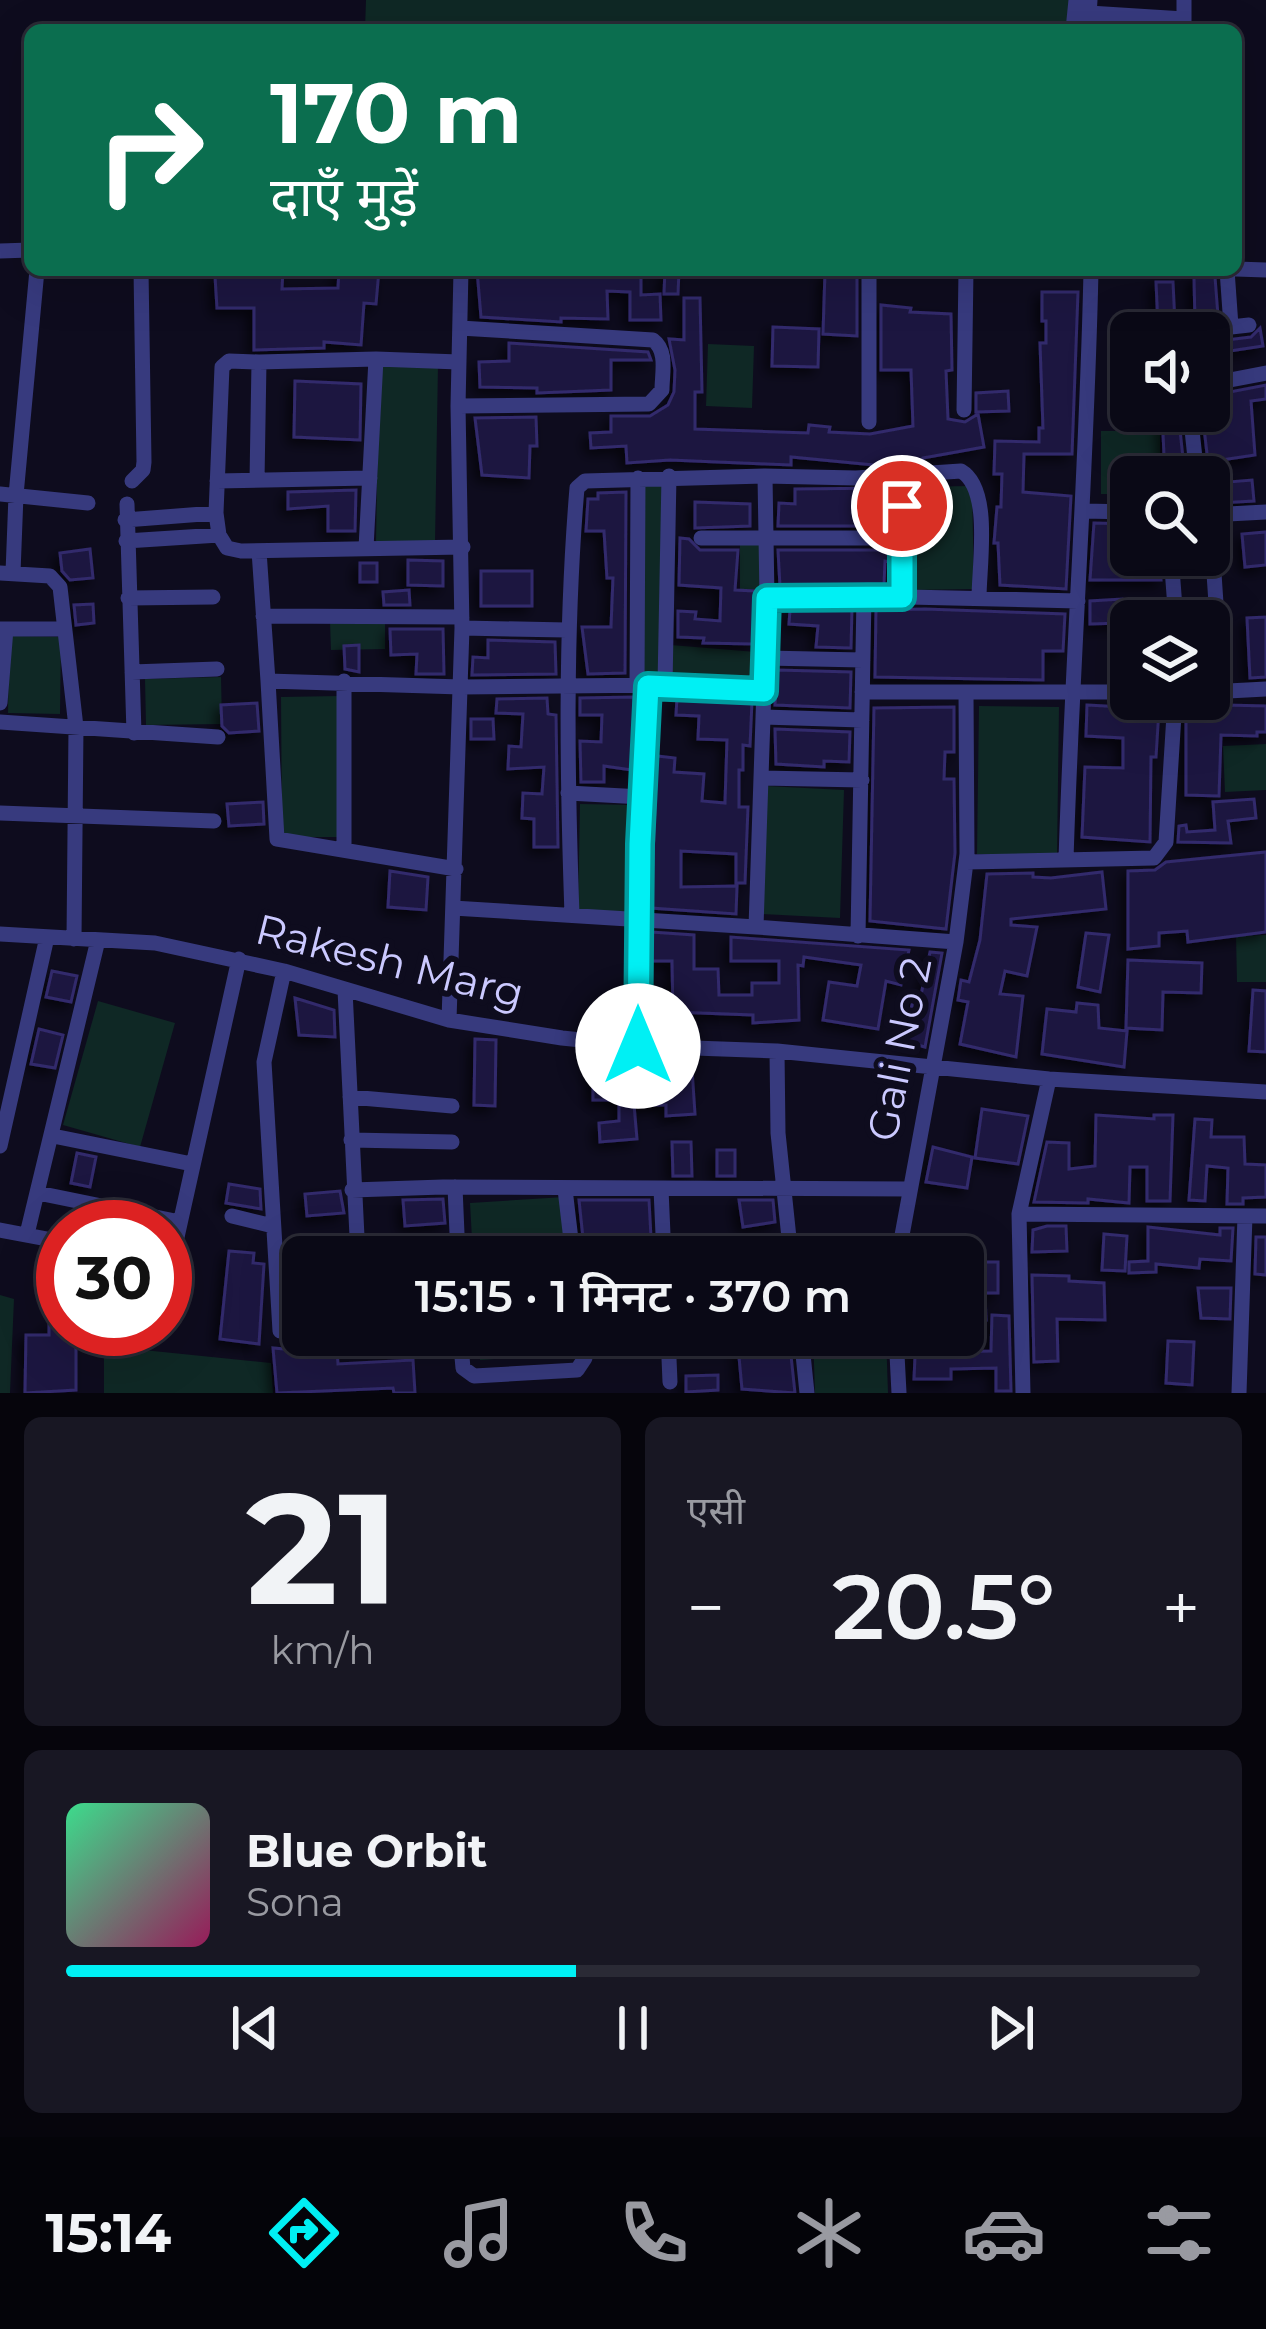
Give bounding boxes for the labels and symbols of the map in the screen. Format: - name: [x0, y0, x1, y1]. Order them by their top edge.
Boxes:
- pin: [851, 455, 953, 557]
- street label: Rakesh Marg: [251, 903, 529, 1019]
- street label: Gali No 2: [856, 953, 942, 1145]
- position arrow: [575, 983, 701, 1109]
- speed limit sign: 30: [36, 1200, 192, 1356]

